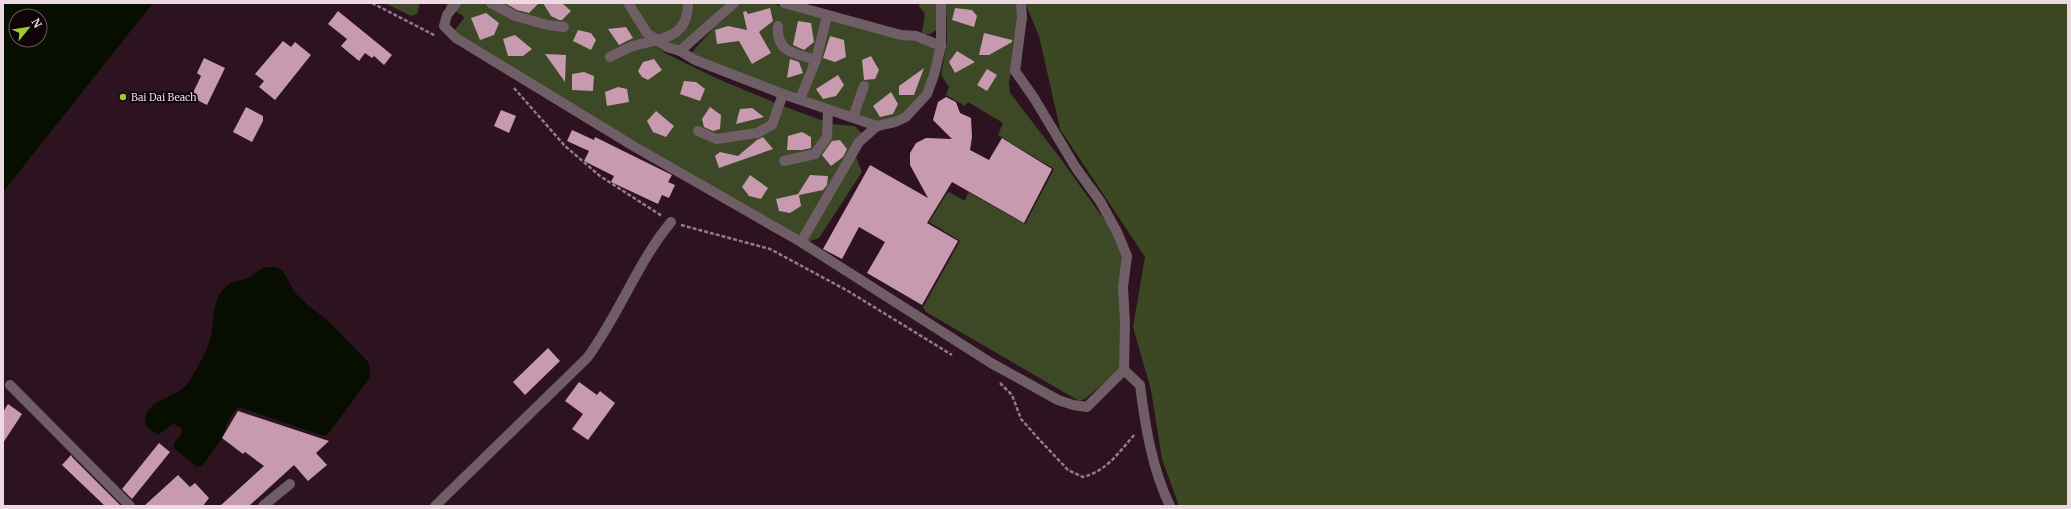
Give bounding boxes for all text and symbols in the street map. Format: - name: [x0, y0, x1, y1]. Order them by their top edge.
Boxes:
- north arrow: [8, 8, 48, 48]
- text: N: [28, 16, 45, 31]
- place label: Bai Dai Beach: [131, 91, 197, 104]
- marker: Bai Dai Beach: [118, 92, 128, 102]

